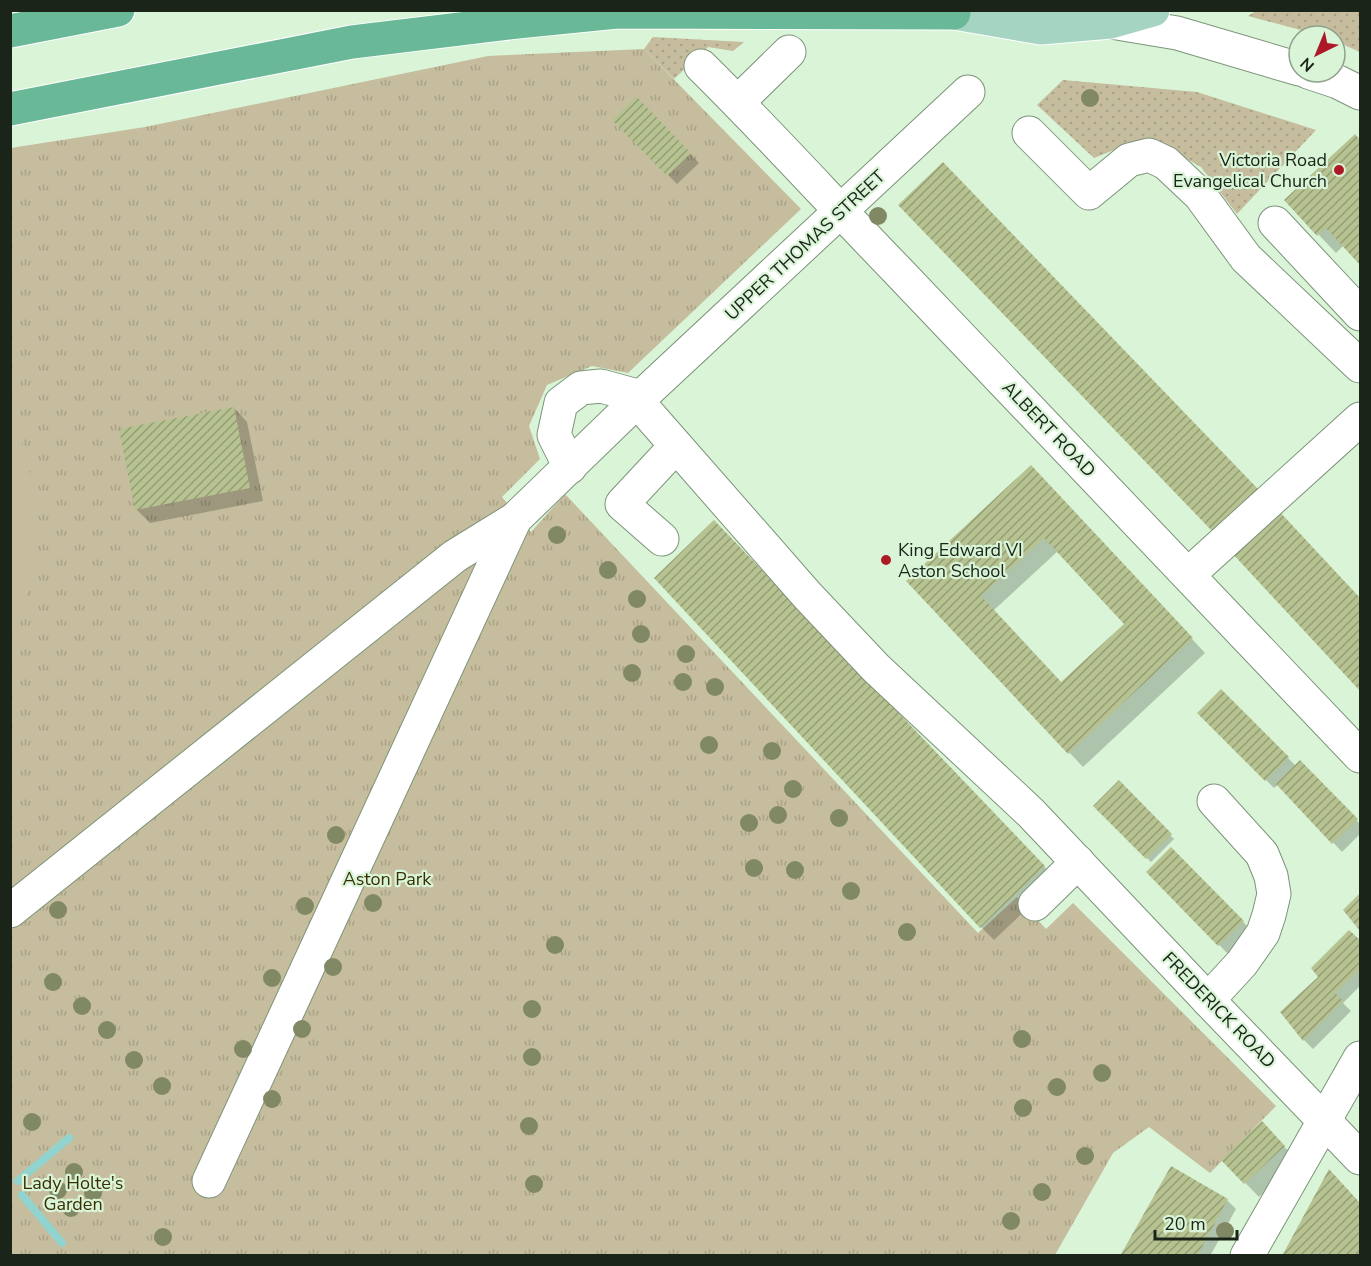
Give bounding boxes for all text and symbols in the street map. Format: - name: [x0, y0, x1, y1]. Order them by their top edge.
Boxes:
- north arrow: [1287, 24, 1347, 84]
- text: N: [1296, 52, 1319, 76]
- place label: Victoria Road Evangelical Church: [1173, 148, 1327, 193]
- marker: Victoria Road Evangelical Church: [1332, 163, 1346, 177]
- street label: UPPER THOMAS STREET: [720, 164, 890, 326]
- street label: ALBERT ROAD: [997, 376, 1101, 482]
- place label: King Edward VI Aston School: [898, 538, 1023, 583]
- marker: King Edward VI Aston School: [879, 553, 893, 567]
- park label: Aston Park: [343, 867, 432, 891]
- street label: FREDERICK ROAD: [1157, 947, 1281, 1073]
- park label: Lady Holte's Garden: [23, 1171, 123, 1216]
- scale bar: [1155, 1203, 1238, 1241]
- text: 20 m: [1164, 1212, 1206, 1236]

